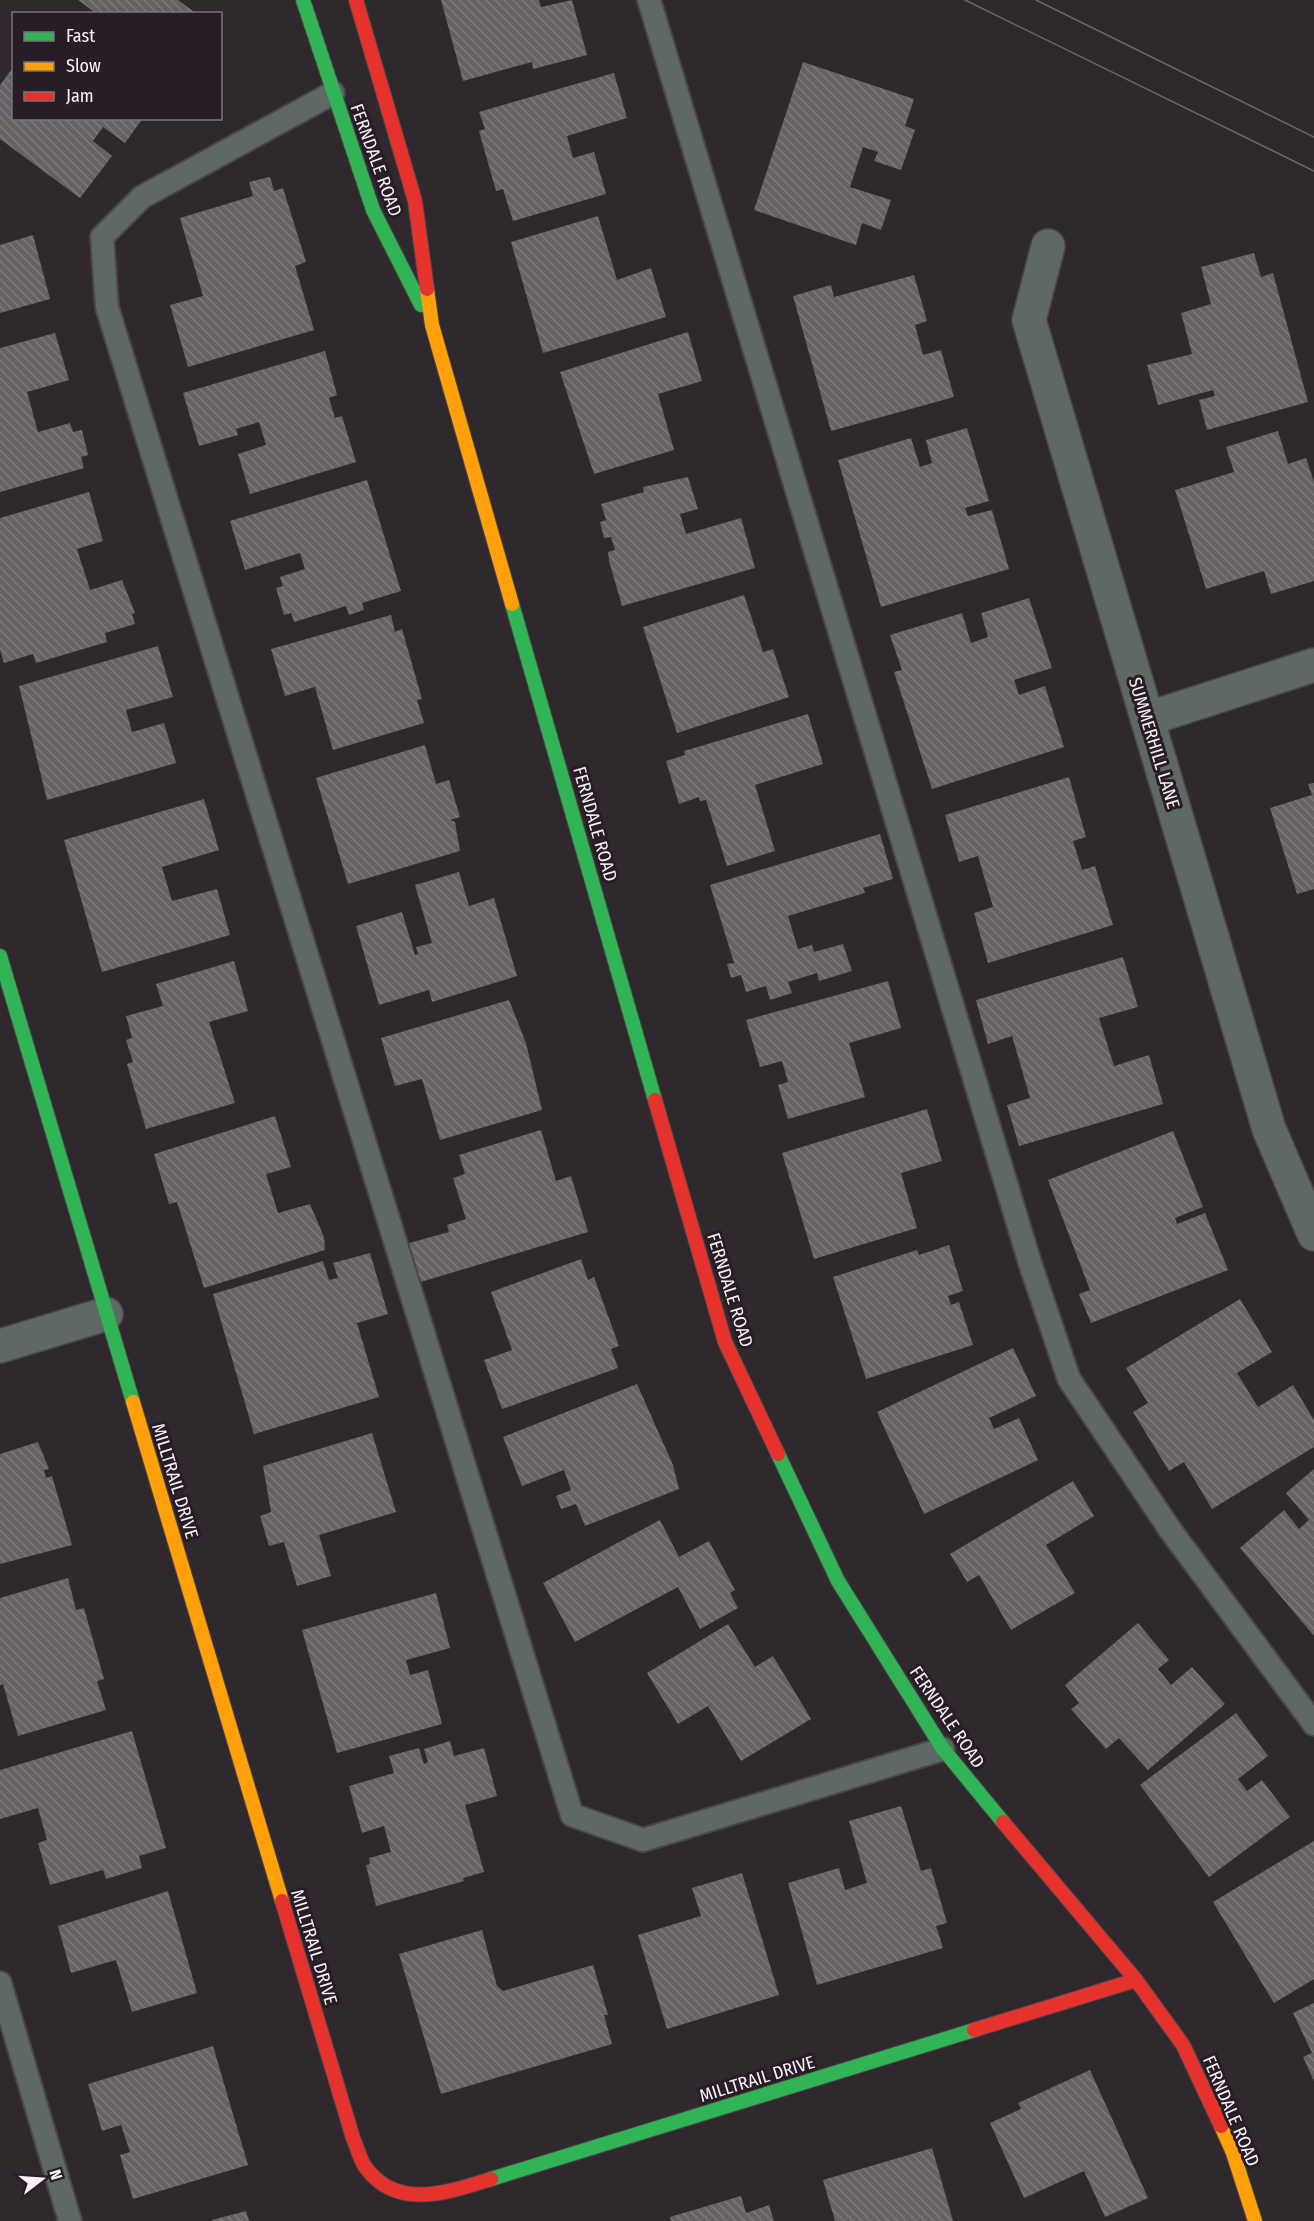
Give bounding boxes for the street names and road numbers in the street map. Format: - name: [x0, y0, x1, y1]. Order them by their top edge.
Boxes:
- street label: FERNDALE ROAD: [345, 101, 407, 219]
- street label: SUMMERHILL LANE: [1124, 675, 1184, 811]
- street label: FERNDALE ROAD: [568, 764, 622, 884]
- street label: FERNDALE ROAD: [702, 1230, 758, 1350]
- street label: MILLTRAIL DRIVE: [147, 1421, 203, 1541]
- street label: FERNDALE ROAD: [905, 1662, 989, 1772]
- street label: MILLTRAIL DRIVE: [286, 1887, 342, 2007]
- street label: MILLTRAIL DRIVE: [697, 2051, 817, 2107]
- street label: FERNDALE ROAD: [1198, 2052, 1264, 2170]

